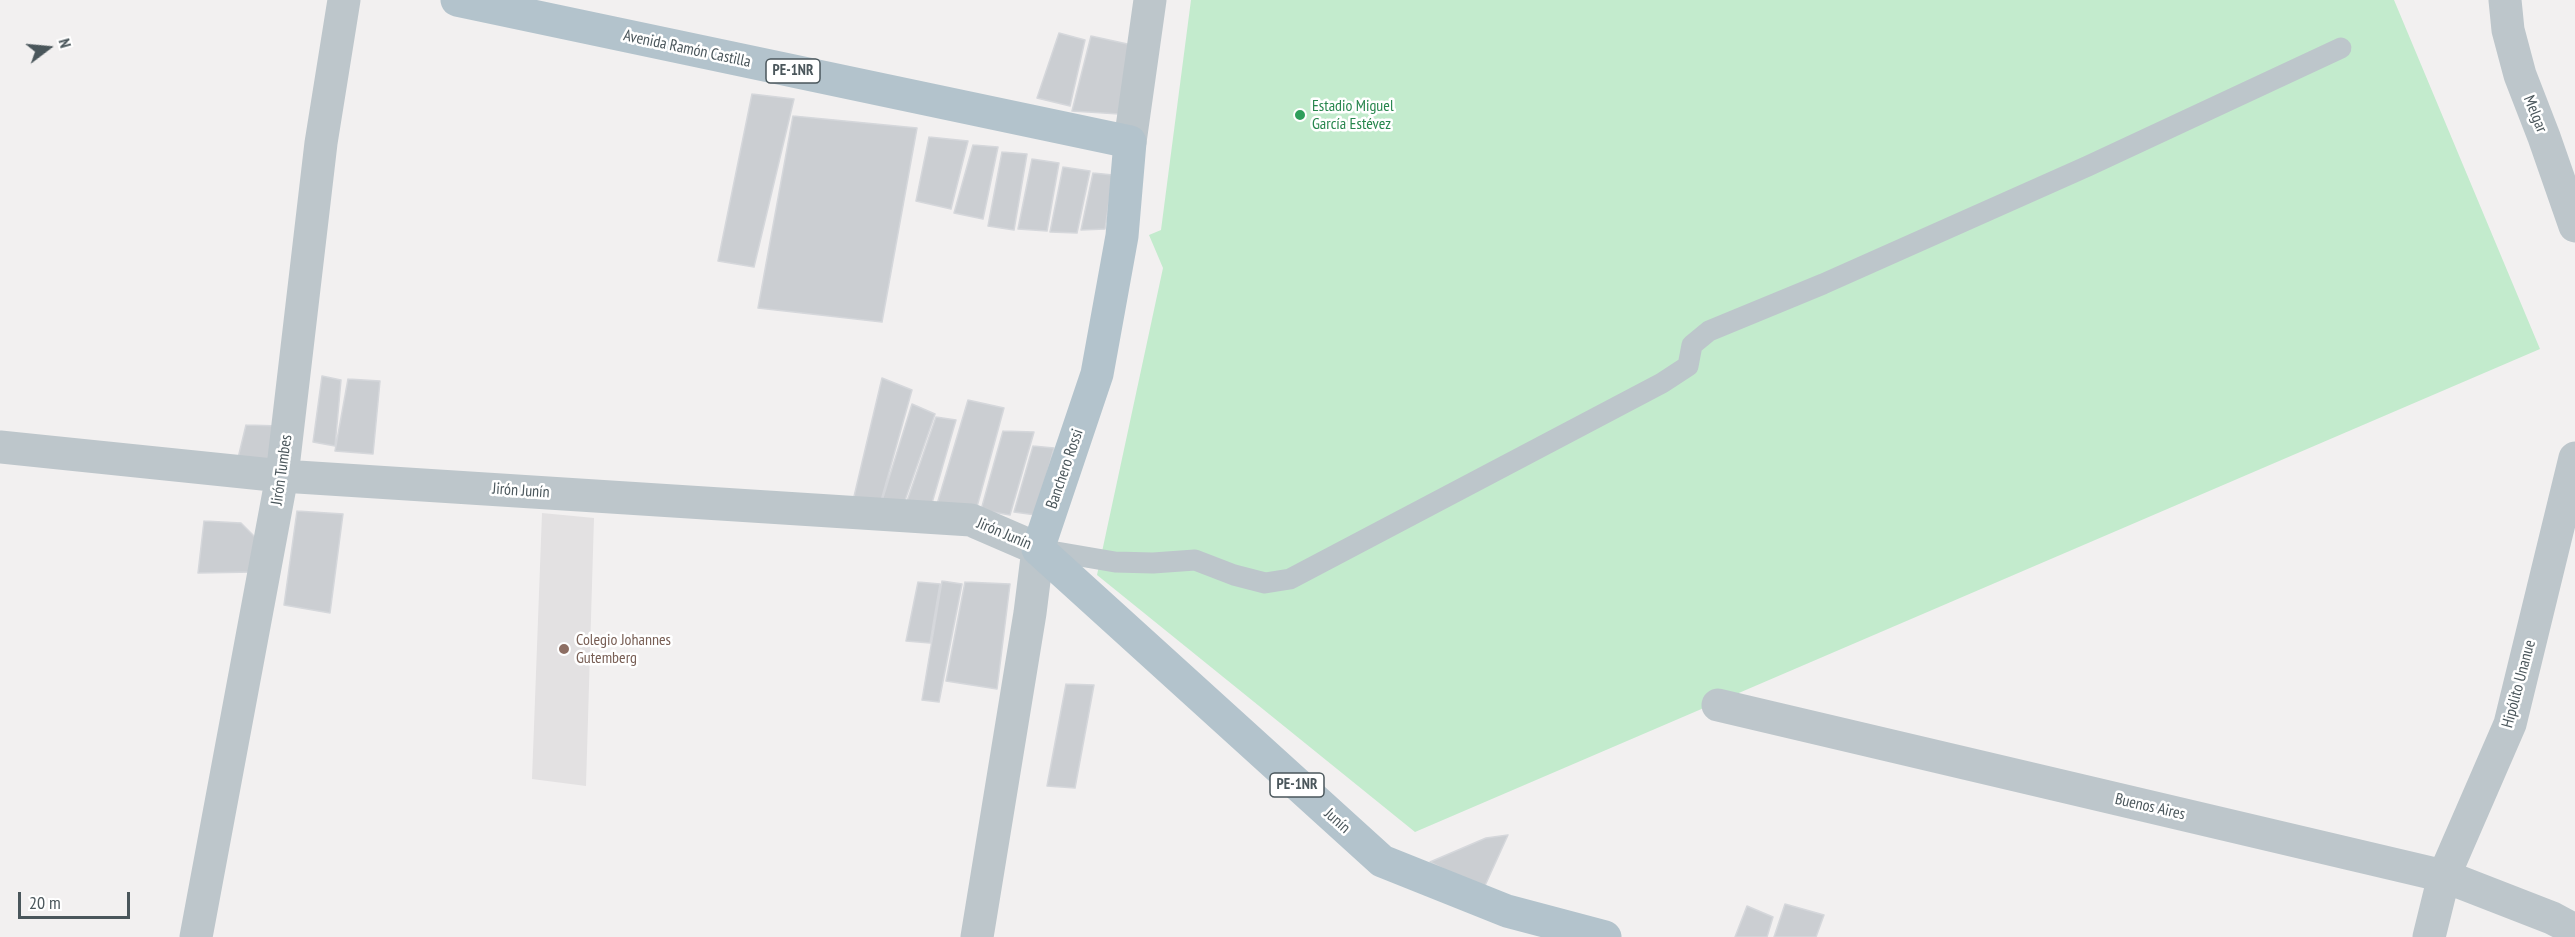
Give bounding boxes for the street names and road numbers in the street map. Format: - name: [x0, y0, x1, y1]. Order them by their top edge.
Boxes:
- street label: Avenida Ramón Castilla: [622, 26, 752, 72]
- road number: PE-1NR: [766, 59, 820, 83]
- street label: Melgar: [2519, 93, 2551, 135]
- street label: Banchero Rossi: [1042, 427, 1088, 511]
- street label: Jirón Tumbes: [268, 433, 296, 507]
- street label: Jirón Junín: [492, 479, 550, 503]
- street label: Jirón Junín: [974, 514, 1034, 554]
- street label: Hipólito Unanue: [2498, 638, 2540, 730]
- road number: PE-1NR: [1270, 773, 1324, 797]
- street label: Buenos Aires: [2113, 790, 2187, 824]
- street label: Junín: [1320, 804, 1354, 838]

